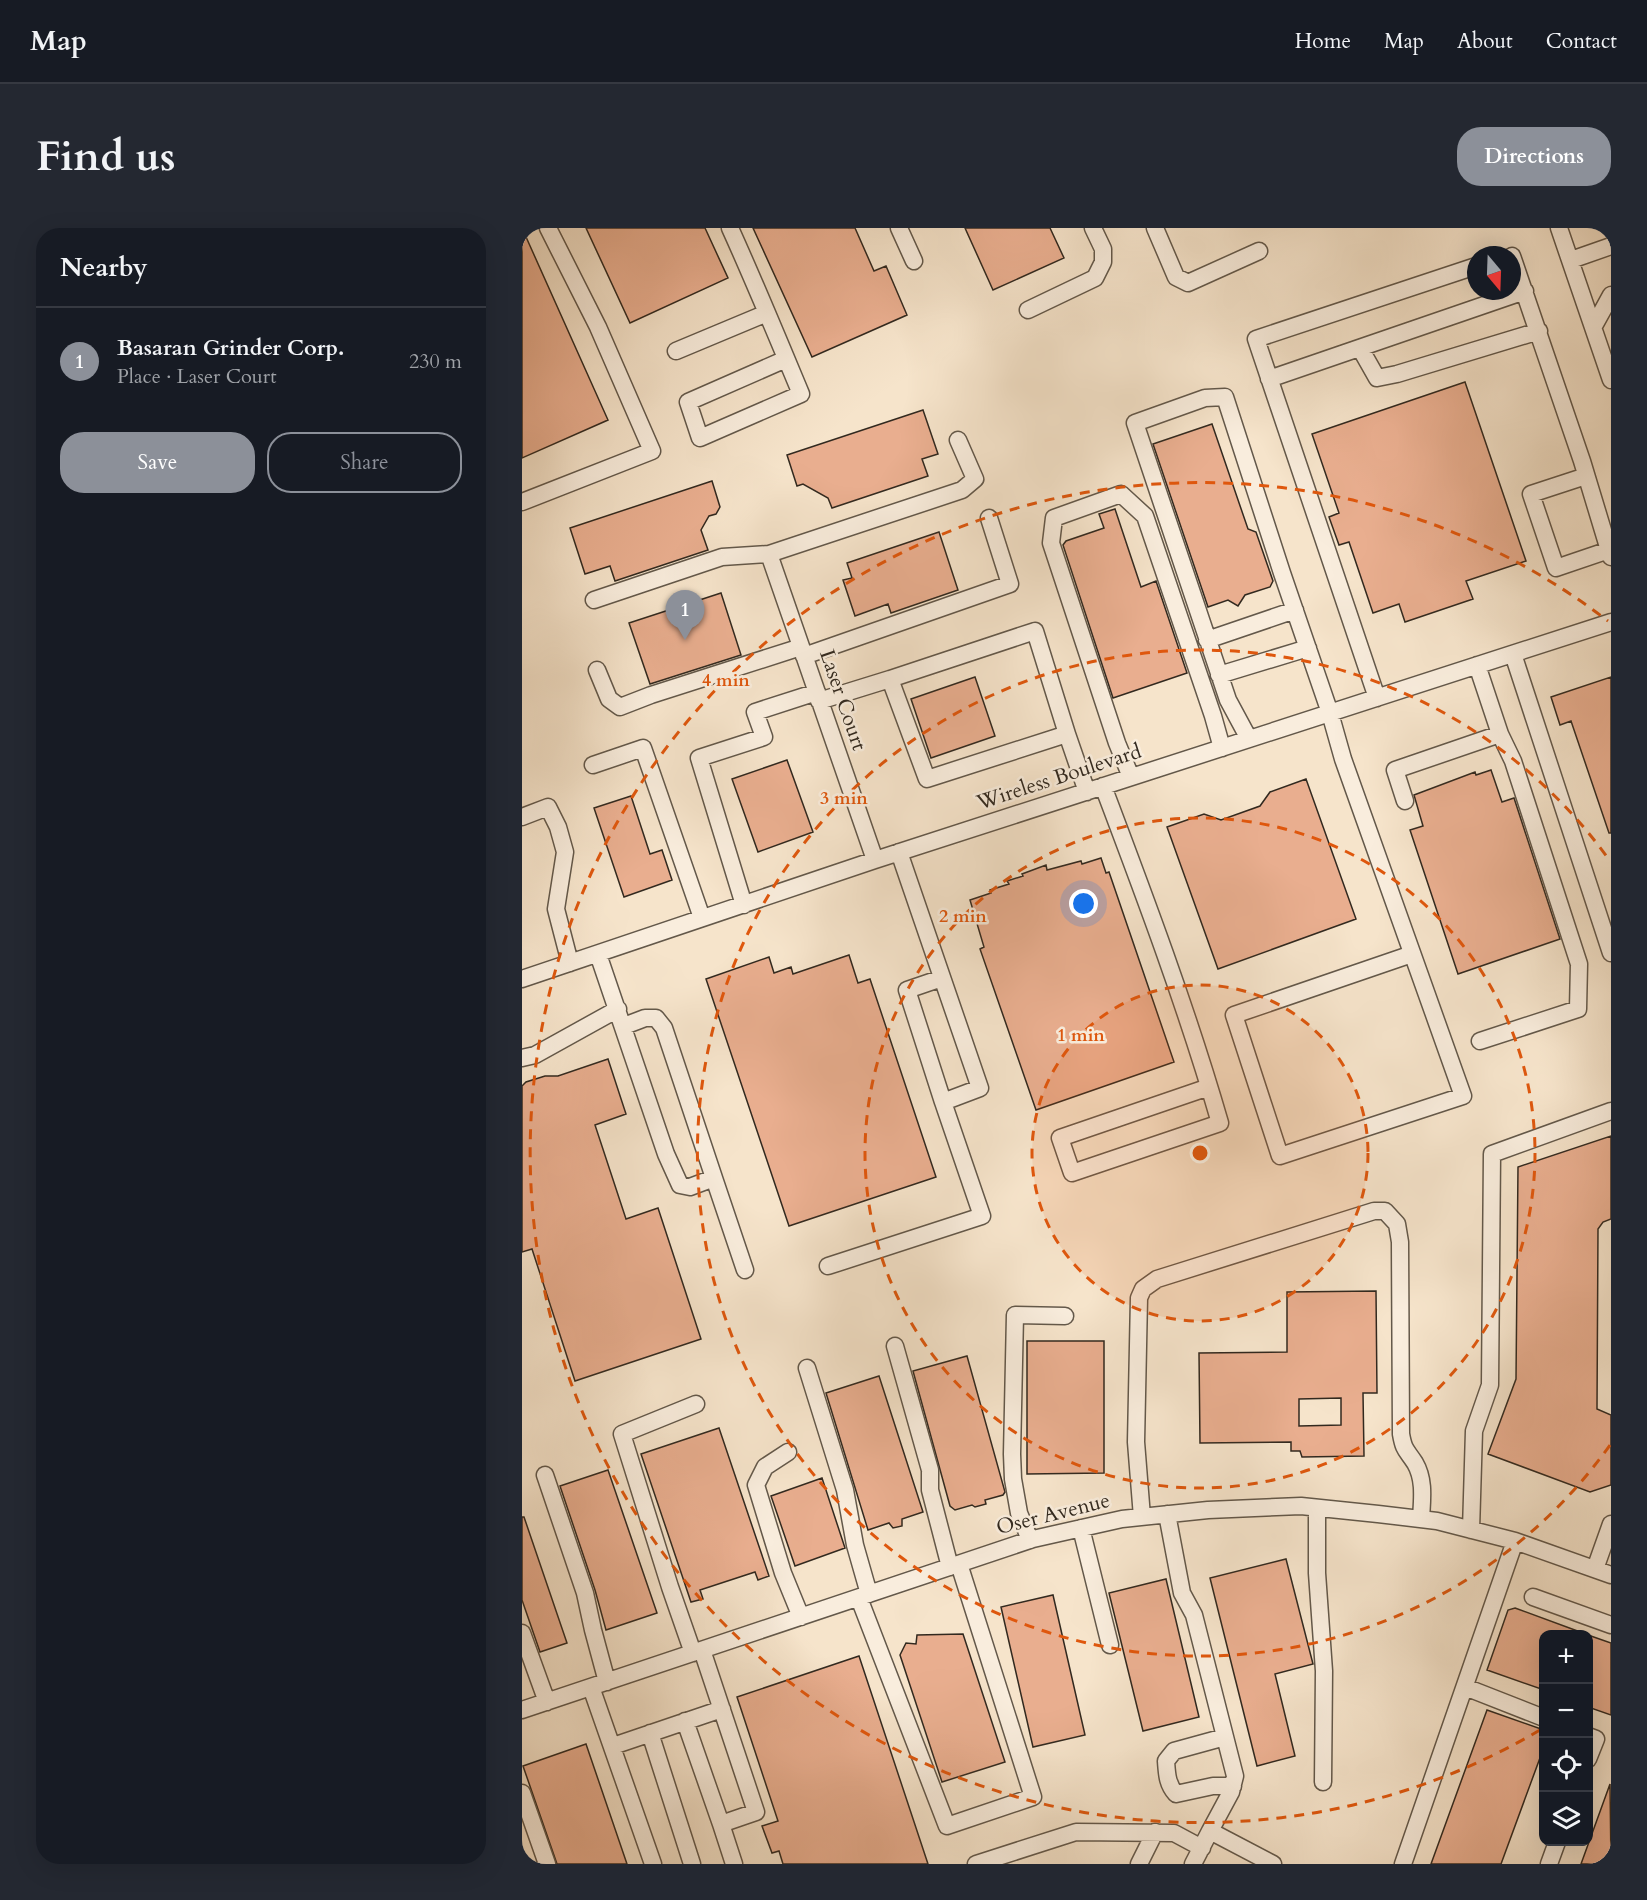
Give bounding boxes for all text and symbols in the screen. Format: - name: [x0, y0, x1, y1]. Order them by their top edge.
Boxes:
- text: Map: [30, 22, 87, 60]
- text: Home: [1295, 27, 1351, 56]
- text: Map: [1384, 27, 1424, 56]
- text: About: [1457, 27, 1513, 56]
- text: Contact: [1546, 27, 1617, 56]
- button: Directions: [1457, 127, 1611, 186]
- text: Find us: [36, 128, 176, 185]
- north arrow: [1467, 246, 1521, 300]
- text: Nearby: [60, 250, 148, 285]
- text: Basaran Grinder Corp.: [117, 333, 345, 363]
- text: 1: [74, 348, 85, 375]
- text: 230 m: [409, 348, 462, 375]
- text: Place · Laser Court: [117, 363, 276, 390]
- button: Save: [60, 432, 255, 493]
- button: Share: [267, 432, 462, 493]
- pin: 1: [666, 590, 704, 640]
- street label: Laser Court: [812, 646, 874, 755]
- text: 4 min: [702, 668, 750, 693]
- street label: Wireless Boulevard: [972, 737, 1145, 818]
- text: 3 min: [820, 786, 868, 811]
- your location: [1069, 889, 1098, 918]
- text: 2 min: [939, 904, 987, 929]
- text: 1 min: [1057, 1023, 1105, 1048]
- centre of rings: [1190, 1143, 1210, 1163]
- street label: Oser Avenue: [993, 1486, 1113, 1542]
- map controls: [1539, 1630, 1593, 1846]
- button: +: [1539, 1630, 1593, 1684]
- button: −: [1539, 1684, 1593, 1738]
- button: locate: [1539, 1738, 1593, 1792]
- button: layers: [1539, 1792, 1593, 1846]

